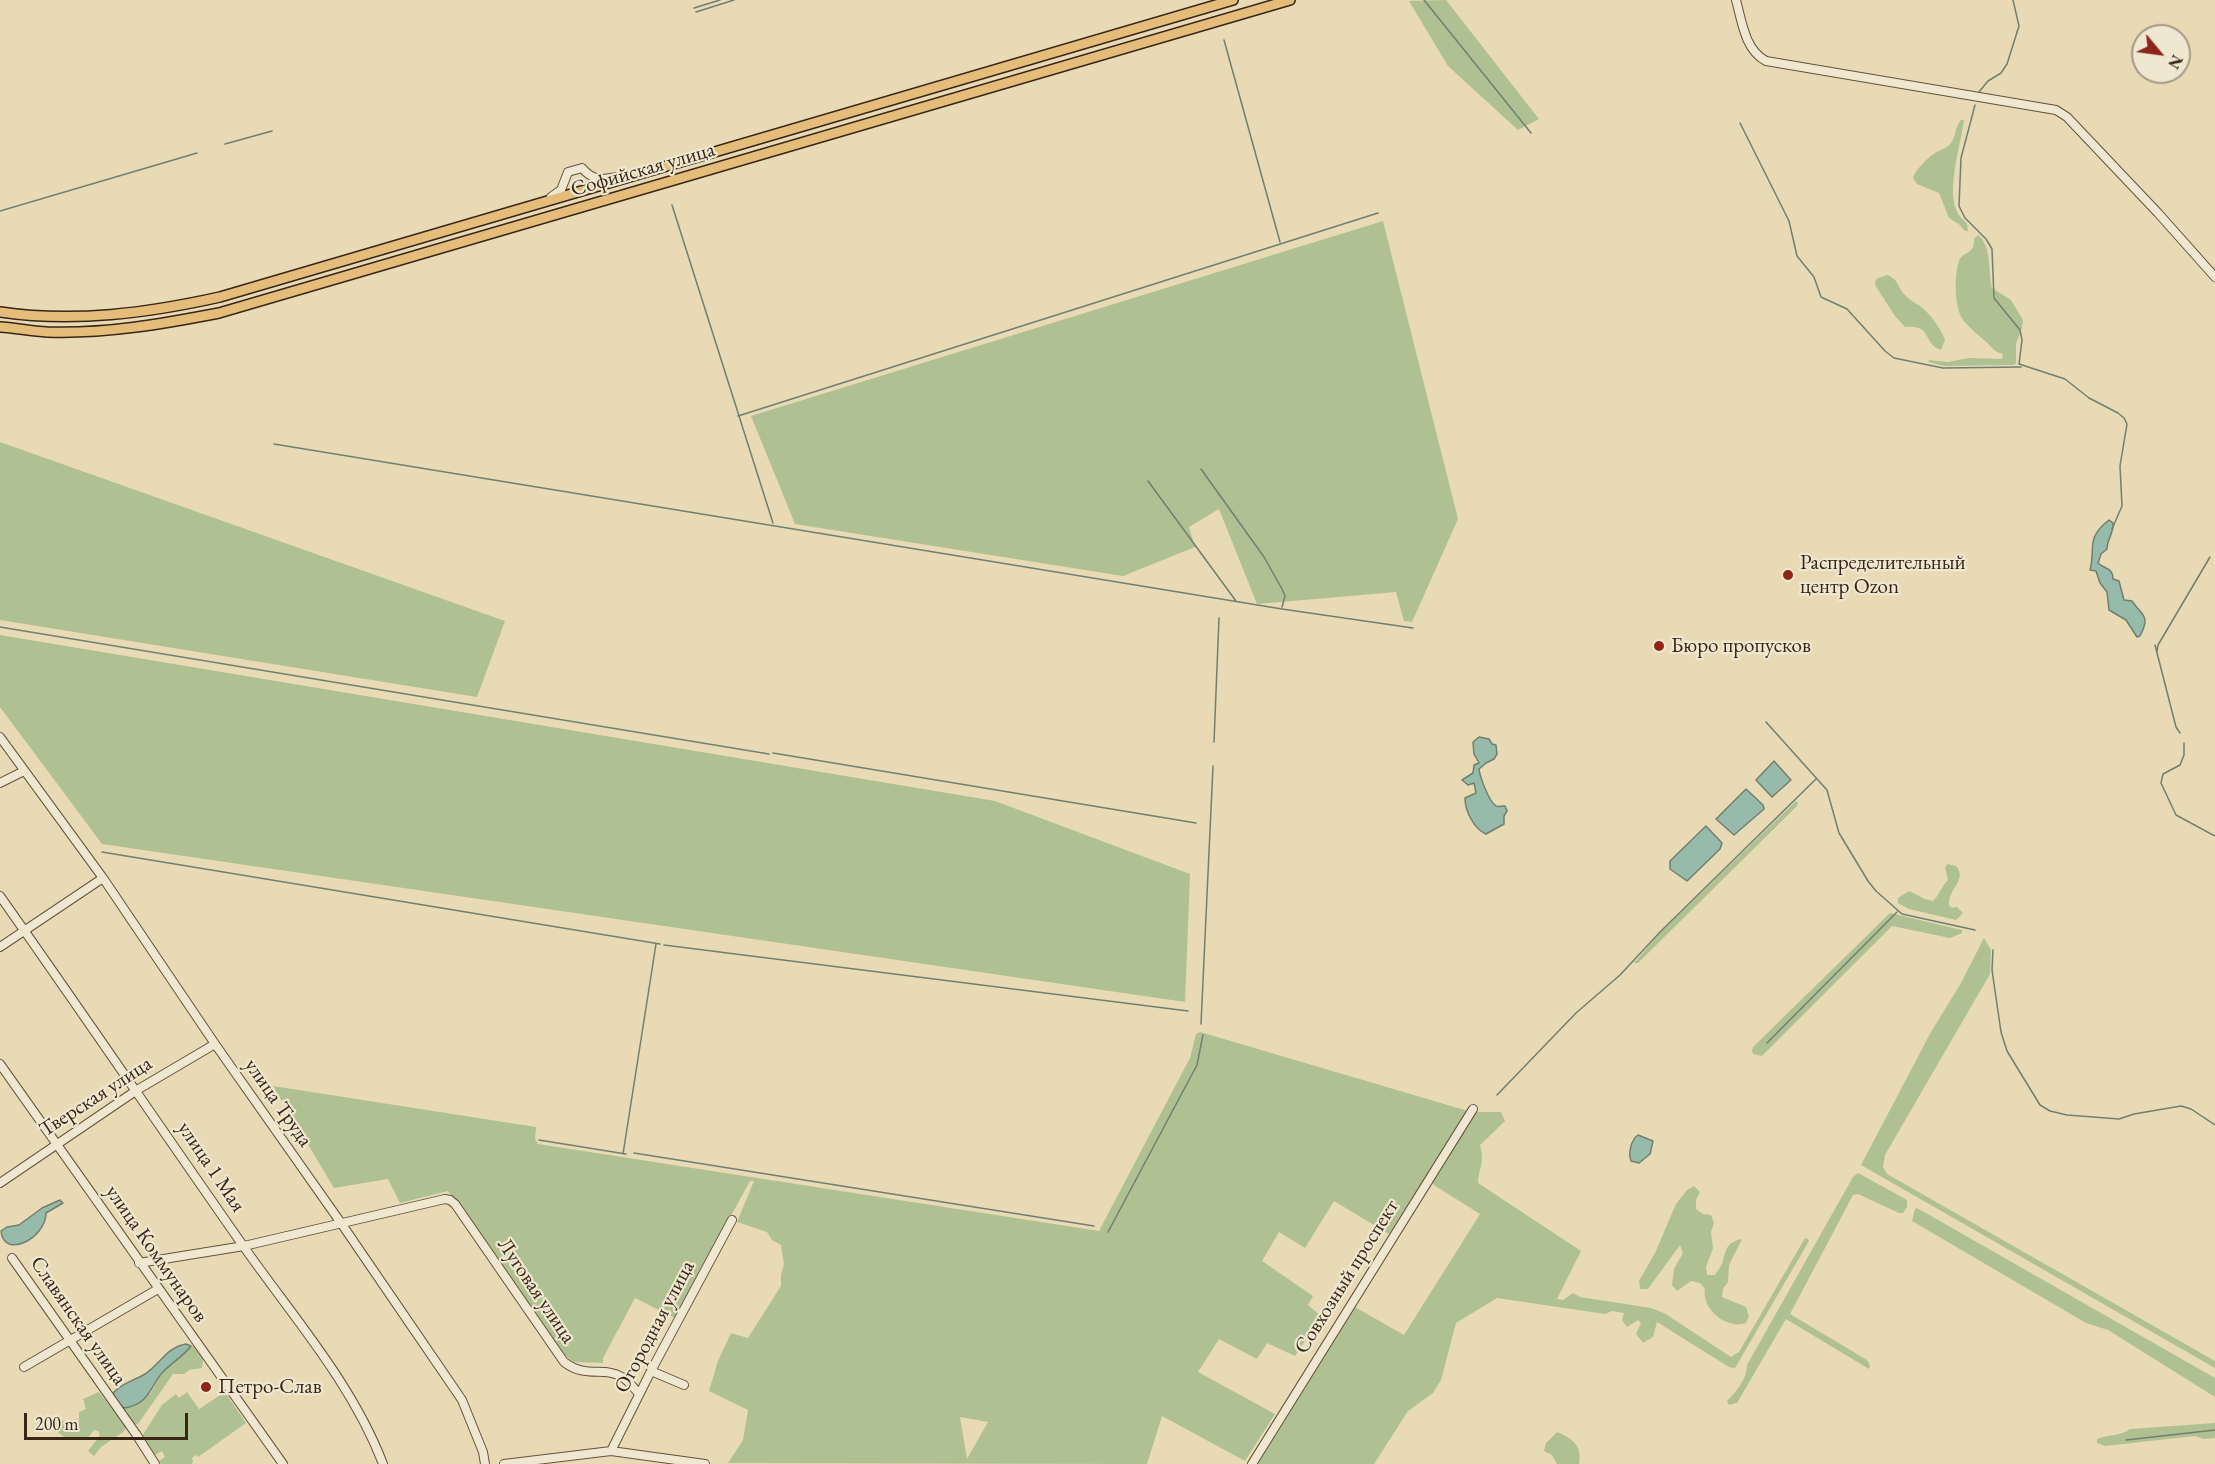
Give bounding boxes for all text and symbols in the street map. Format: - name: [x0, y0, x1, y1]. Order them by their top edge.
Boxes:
- north arrow: [2131, 24, 2191, 84]
- text: N: [2163, 51, 2188, 73]
- street label: Софийская улица: [568, 137, 718, 203]
- place label: Распределительный центр Ozon: [1800, 550, 1966, 600]
- marker: Распределительный центр Ozon: [1781, 568, 1795, 582]
- place label: Бюро пропусков: [1671, 633, 1811, 659]
- marker: Бюро пропусков: [1652, 639, 1666, 653]
- street label: Тверская улица: [35, 1051, 157, 1143]
- street label: улица Труда: [238, 1054, 318, 1152]
- street label: улица 1 Мая: [172, 1117, 250, 1217]
- street label: улица Коммунаров: [99, 1180, 213, 1328]
- street label: Совхозный проспект: [1289, 1195, 1405, 1359]
- street label: Луговая улица: [491, 1233, 581, 1349]
- street label: Славянская улица: [24, 1252, 132, 1390]
- street label: Огородная улица: [610, 1257, 700, 1397]
- place label: Петро-Слав: [218, 1374, 322, 1400]
- marker: Петро-Слав: [199, 1380, 213, 1394]
- scale bar: [27, 1401, 190, 1439]
- text: 200 m: [35, 1412, 79, 1435]

